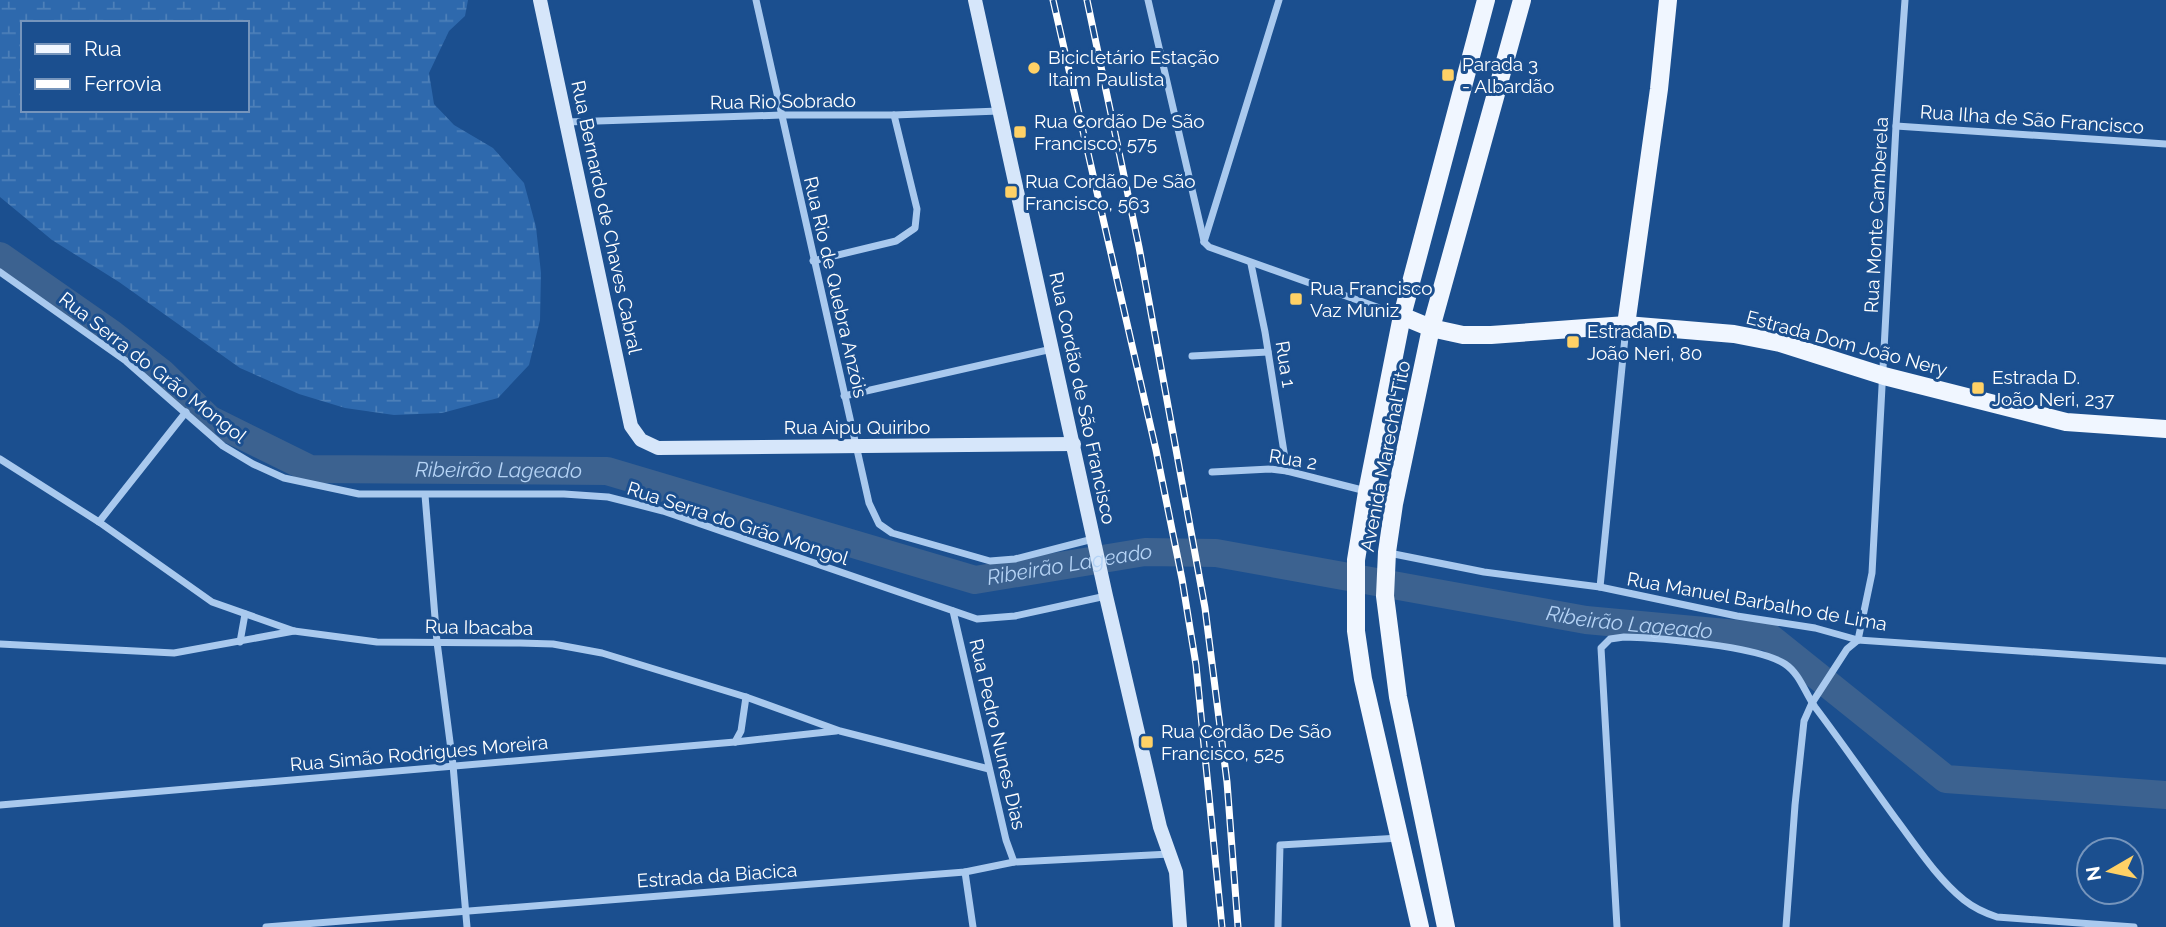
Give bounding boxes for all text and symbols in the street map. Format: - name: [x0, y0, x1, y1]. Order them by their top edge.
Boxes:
- legend: [21, 21, 248, 112]
- text: Rua: [84, 36, 121, 61]
- place label: Bicicletário Estação Itaim Paulista: [1048, 46, 1219, 90]
- place label: Parada 3 - Albardão: [1462, 53, 1554, 97]
- marker: Bicicletário Estação Itaim Paulista: [1026, 60, 1042, 76]
- marker: Parada 3 - Albardão: [1440, 67, 1456, 83]
- text: Ferrovia: [84, 71, 162, 96]
- street label: Rua Bernardo de Chaves Cabral: [567, 78, 647, 357]
- street label: Rua Rio Sobrado: [710, 89, 856, 113]
- street label: Rua Ilha de São Francisco: [1919, 100, 2145, 138]
- place label: Rua Cordão De São Francisco, 575: [1034, 110, 1205, 154]
- street label: Rua Monte Camberela: [1860, 116, 1892, 314]
- marker: Rua Cordão De São Francisco, 575: [1012, 124, 1028, 140]
- place label: Rua Cordão De São Francisco, 563: [1025, 170, 1196, 214]
- street label: Rua Rio de Quebra Anzóis: [800, 174, 872, 400]
- marker: Rua Cordão De São Francisco, 563: [1003, 184, 1019, 200]
- street label: Rua Cordão de São Francisco: [1045, 270, 1121, 526]
- place label: Rua Francisco Vaz Muniz: [1310, 277, 1433, 321]
- street label: Rua Serra do Grão Mongol: [55, 287, 252, 448]
- marker: Rua Francisco Vaz Muniz: [1288, 291, 1304, 307]
- street label: Estrada Dom João Nery: [1744, 306, 1950, 380]
- place label: Estrada D. João Neri, 80: [1587, 320, 1702, 364]
- marker: Estrada D. João Neri, 80: [1565, 334, 1581, 350]
- street label: Rua 1: [1271, 339, 1301, 389]
- street label: Avenida Marechal Tito: [1356, 359, 1414, 553]
- place label: Estrada D. João Neri, 237: [1992, 366, 2115, 410]
- marker: Estrada D. João Neri, 237: [1970, 380, 1986, 396]
- street label: Rua Aipu Quiribo: [784, 416, 930, 438]
- street label: Rua 2: [1267, 444, 1319, 474]
- water label: Ribeirão Lageado: [415, 457, 582, 483]
- street label: Rua Serra do Grão Mongol: [624, 477, 852, 570]
- water label: Ribeirão Lageado: [985, 539, 1152, 590]
- street label: Rua Manuel Barbalho de Lima: [1625, 567, 1889, 635]
- water label: Ribeirão Lageado: [1544, 600, 1714, 644]
- street label: Rua Ibacaba: [425, 615, 533, 639]
- street label: Rua Pedro Nunes Dias: [965, 636, 1031, 832]
- place label: Rua Cordão De São Francisco, 525: [1161, 720, 1332, 764]
- street label: Rua Simão Rodrigues Moreira: [289, 731, 549, 775]
- marker: Rua Cordão De São Francisco, 525: [1139, 734, 1155, 750]
- north arrow: [2075, 836, 2145, 906]
- street label: Estrada da Biacica: [636, 858, 798, 892]
- text: N: [2081, 865, 2105, 883]

